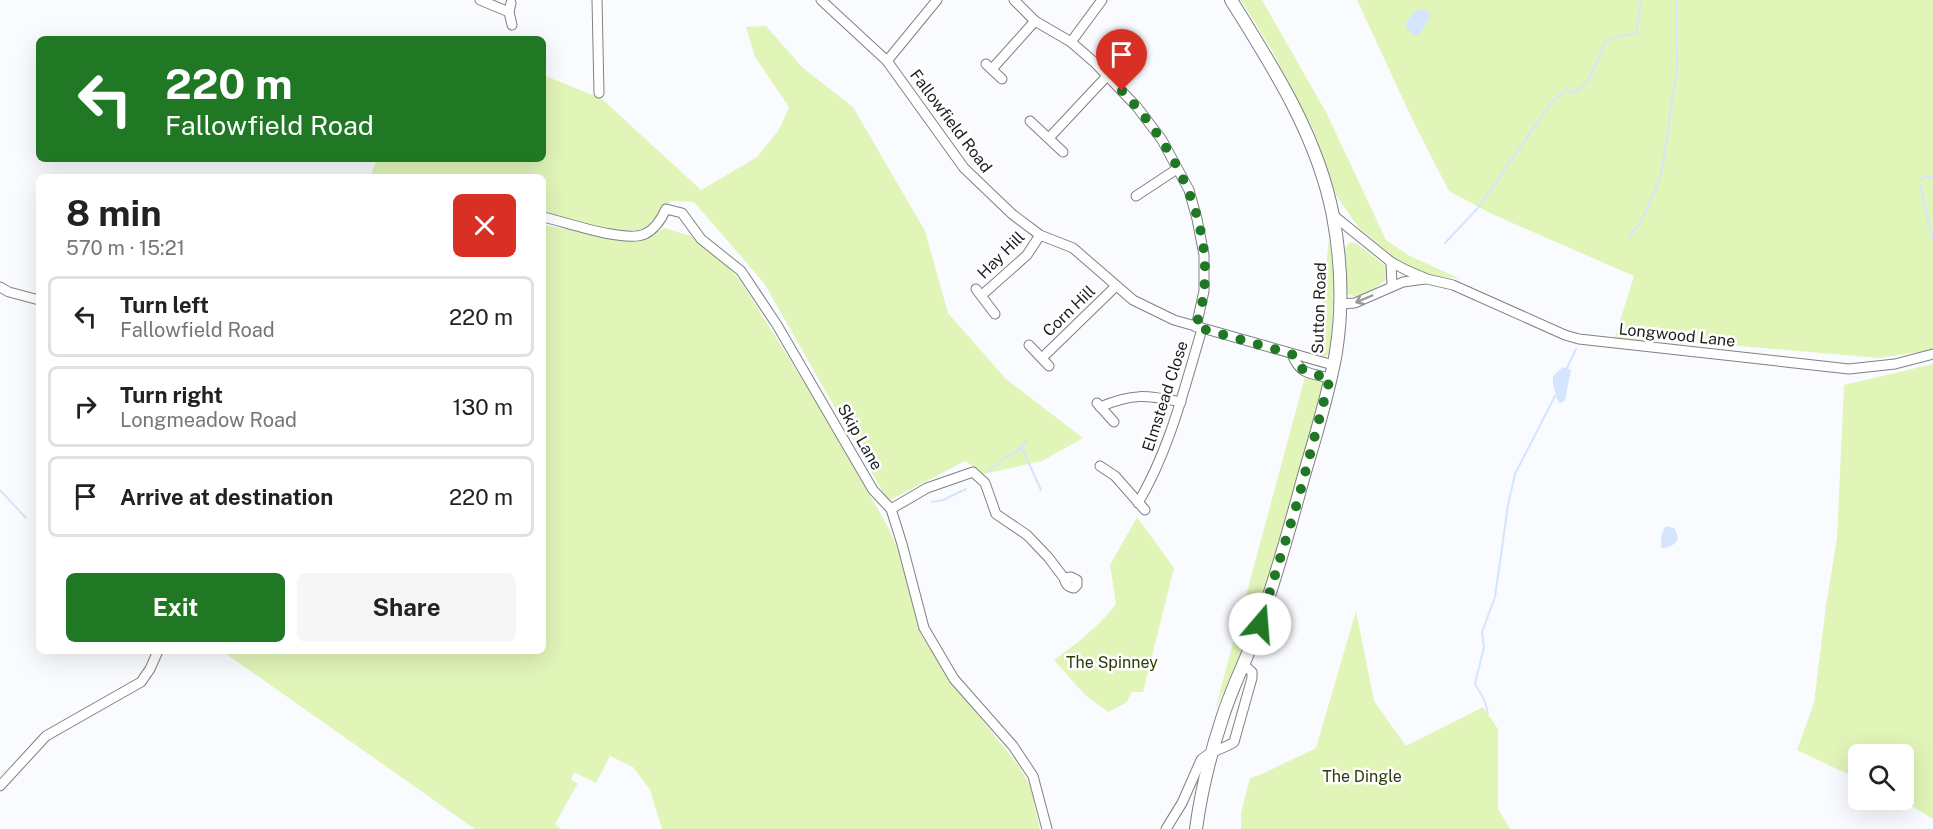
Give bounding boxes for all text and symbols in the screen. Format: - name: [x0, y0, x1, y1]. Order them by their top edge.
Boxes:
- pin: [1096, 29, 1147, 91]
- icon: arrive: [1105, 38, 1138, 71]
- text: 220 m: [165, 59, 293, 108]
- icon: left: [66, 60, 144, 138]
- street label: Fallowfield Road: [906, 66, 996, 176]
- text: Fallowfield Road: [165, 109, 374, 141]
- text: 8 min: [66, 192, 162, 234]
- button: close: [453, 194, 516, 257]
- street label: Hay Hill: [973, 227, 1029, 283]
- text: 570 m · 15:21: [66, 236, 185, 260]
- street label: Sutton Road: [1308, 262, 1330, 354]
- street label: Corn Hill: [1039, 281, 1099, 340]
- text: Turn left: [120, 292, 209, 318]
- one-way arrow: [1355, 294, 1373, 305]
- icon: left: [69, 300, 102, 333]
- text: 220 m: [449, 304, 513, 330]
- text: Fallowfield Road: [120, 318, 275, 342]
- street label: Longwood Lane: [1618, 319, 1736, 351]
- street label: Elmstead Close: [1138, 338, 1192, 454]
- text: Turn right: [120, 382, 223, 408]
- icon: right: [69, 390, 102, 423]
- text: 130 m: [452, 394, 513, 420]
- street label: Skip Lane: [833, 401, 887, 473]
- text: Longmeadow Road: [120, 408, 297, 432]
- icon: arrive: [69, 480, 102, 513]
- text: Arrive at destination: [120, 484, 333, 510]
- text: 220 m: [449, 484, 513, 510]
- button: Exit: [66, 573, 285, 642]
- button: Share: [297, 573, 516, 642]
- position arrow: [1228, 592, 1292, 656]
- park label: The Spinney: [1066, 653, 1158, 672]
- map controls: [1848, 744, 1914, 810]
- button: search: [1848, 744, 1914, 810]
- park label: The Dingle: [1322, 767, 1402, 786]

